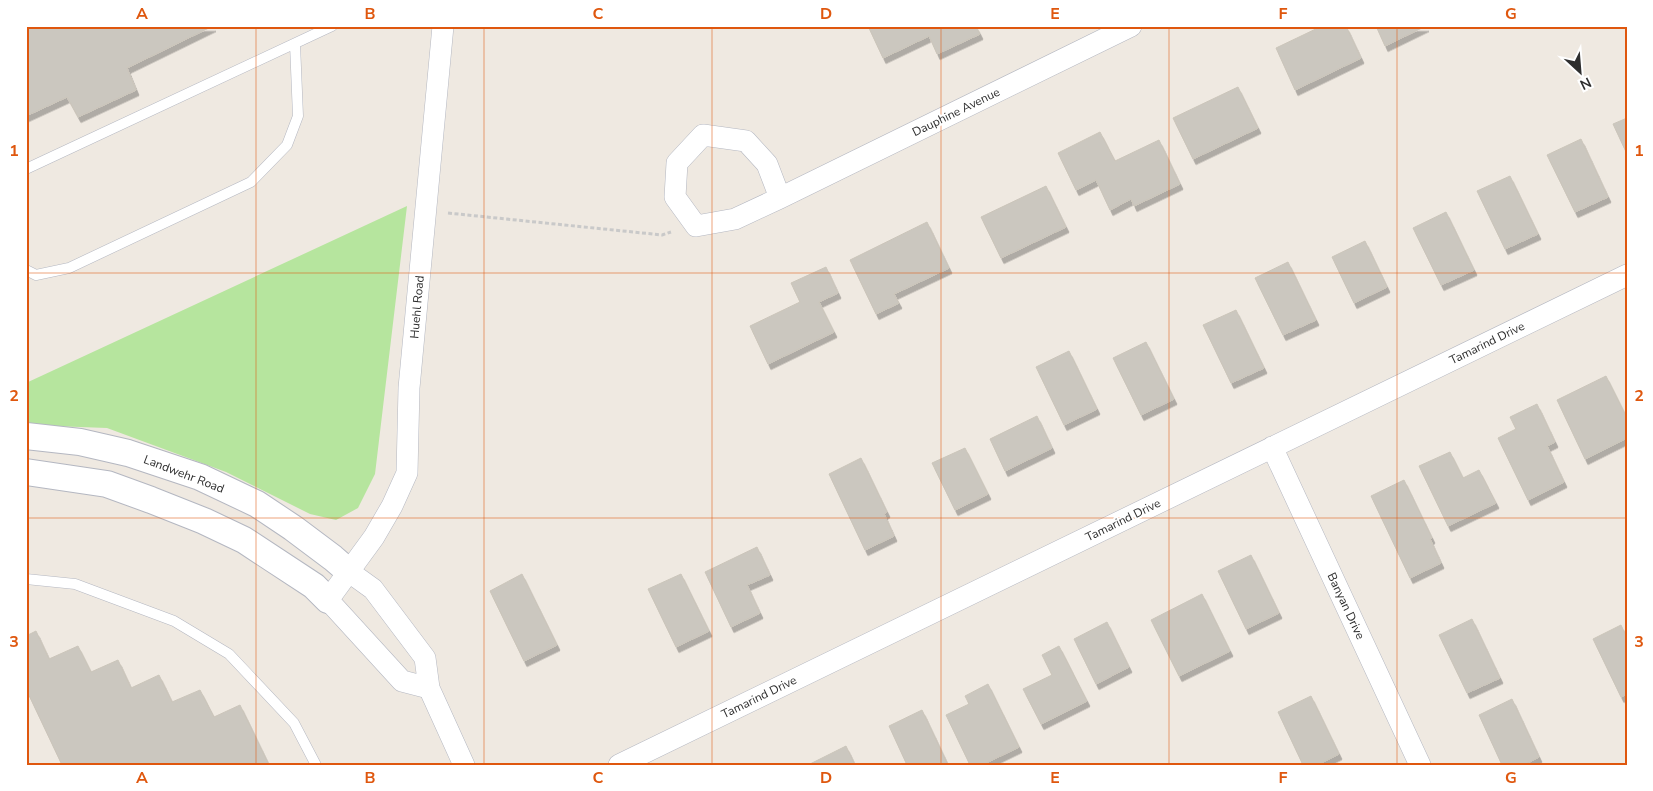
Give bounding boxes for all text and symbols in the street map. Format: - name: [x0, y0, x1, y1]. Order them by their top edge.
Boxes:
- text: A: [136, 3, 148, 25]
- text: B: [364, 3, 376, 25]
- text: C: [593, 3, 604, 25]
- text: D: [820, 3, 832, 25]
- text: E: [1050, 3, 1060, 25]
- text: F: [1279, 3, 1288, 25]
- text: G: [1505, 3, 1517, 25]
- north arrow: [1556, 48, 1606, 98]
- text: N: [1577, 72, 1594, 94]
- street label: Dauphine Avenue: [909, 84, 1003, 140]
- text: 1: [9, 140, 19, 162]
- text: 1: [1634, 140, 1644, 162]
- street label: Huehl Road: [406, 275, 428, 339]
- street label: Tamarind Drive: [1447, 318, 1527, 368]
- text: 2: [9, 385, 19, 407]
- text: 2: [1634, 385, 1644, 407]
- street label: Landwehr Road: [141, 451, 227, 497]
- street label: Tamarind Drive: [1083, 495, 1163, 545]
- street label: Banyan Drive: [1324, 570, 1368, 642]
- text: 3: [9, 631, 19, 653]
- text: 3: [1634, 631, 1644, 653]
- street label: Tamarind Drive: [719, 672, 799, 722]
- text: A: [136, 767, 148, 789]
- text: B: [364, 767, 376, 789]
- text: C: [593, 767, 604, 789]
- text: D: [820, 767, 832, 789]
- text: E: [1050, 767, 1060, 789]
- text: F: [1279, 767, 1288, 789]
- text: G: [1505, 767, 1517, 789]

